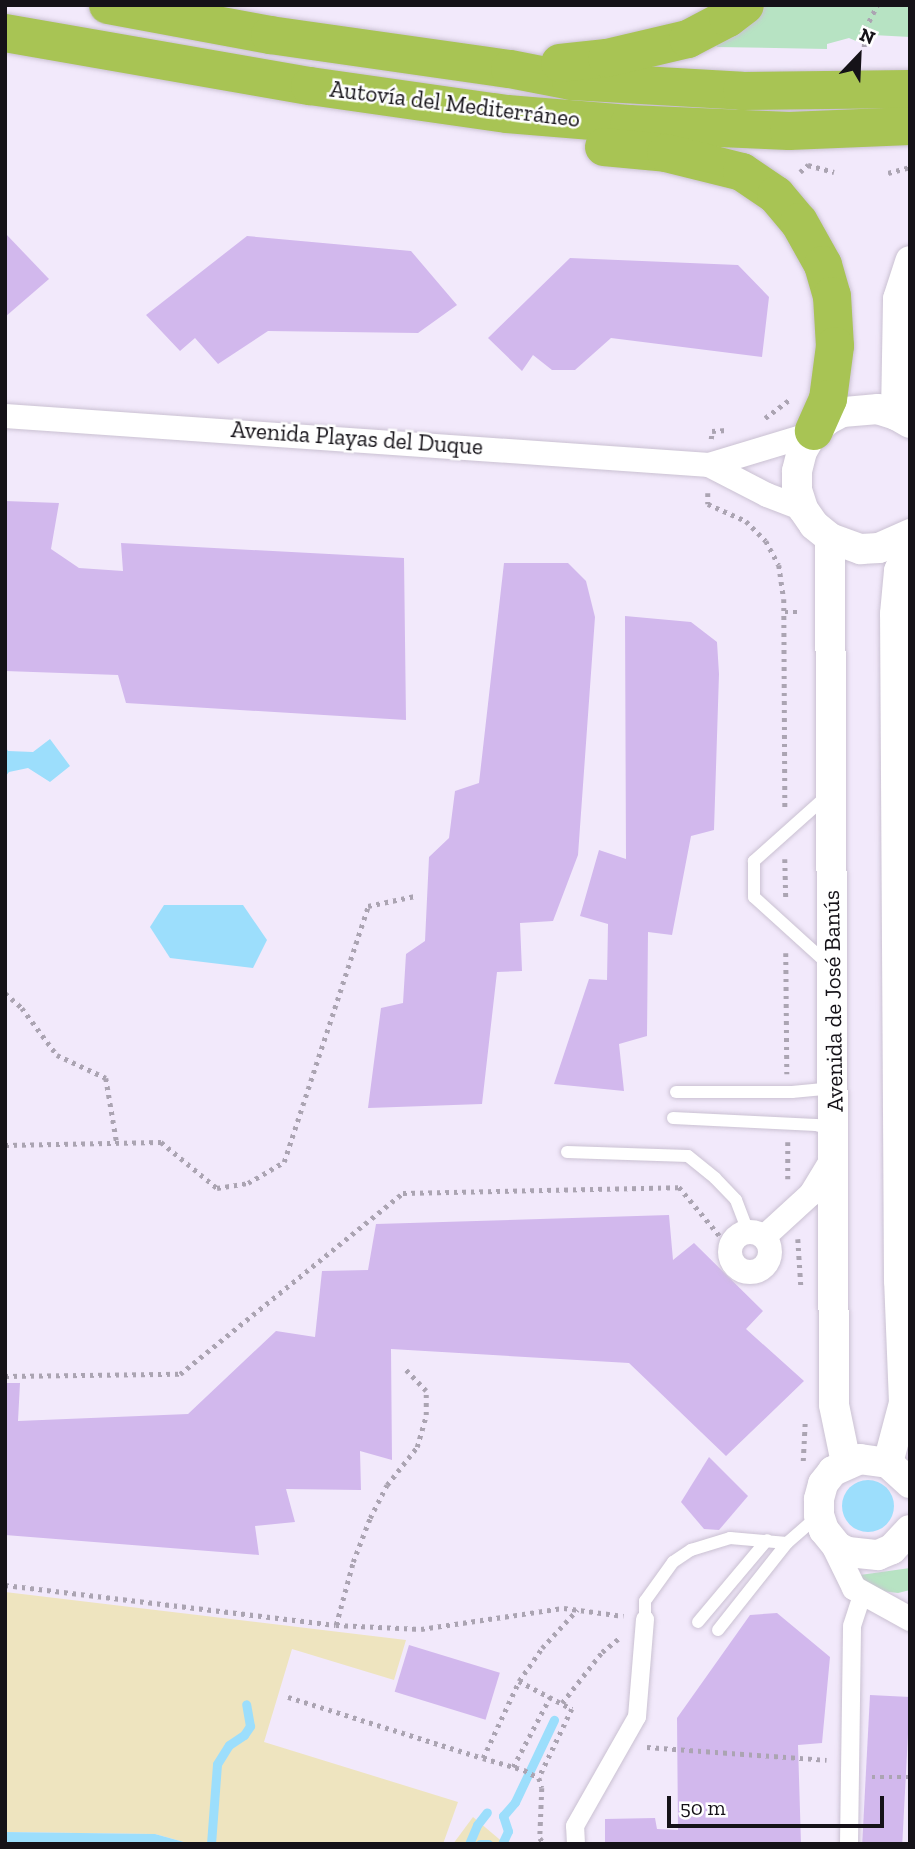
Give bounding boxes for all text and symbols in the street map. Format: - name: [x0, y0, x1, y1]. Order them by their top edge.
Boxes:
- north arrow: [824, 21, 894, 91]
- text: N: [856, 23, 879, 50]
- street label: Autovía del Mediterráneo: [328, 75, 582, 133]
- street label: Avenida Playas del Duque: [230, 415, 484, 461]
- street label: Avenida de José Banús: [817, 890, 849, 1112]
- scale bar: [670, 1783, 887, 1827]
- text: 50 m: [680, 1795, 726, 1820]

